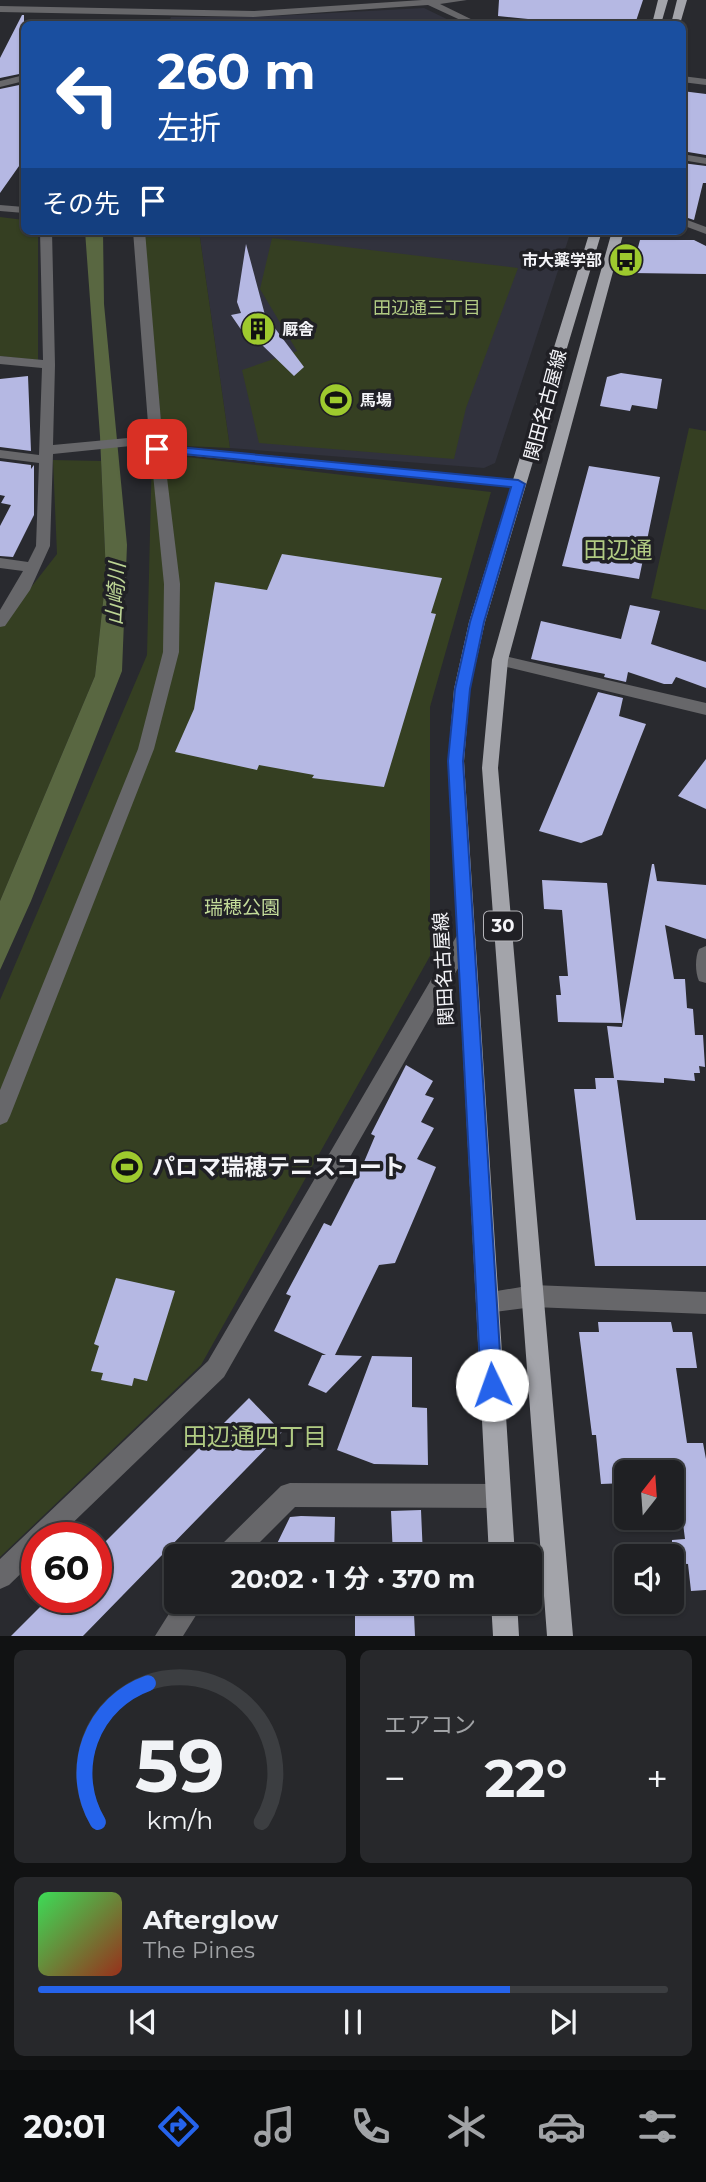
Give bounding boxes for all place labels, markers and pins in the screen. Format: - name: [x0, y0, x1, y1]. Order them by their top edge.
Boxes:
- bus stop icon: 市大薬学部: [607, 241, 645, 279]
- place label: 市大薬学部: [522, 251, 602, 270]
- building icon: 厩舎: [239, 310, 277, 348]
- place label: 厩舎: [282, 320, 314, 339]
- sports icon: 馬場: [317, 381, 355, 419]
- place label: 馬場: [360, 391, 392, 410]
- pin: [127, 419, 187, 479]
- sports icon: パロマ瑞穂テニスコート: [108, 1148, 146, 1186]
- place label: パロマ瑞穂テニスコート: [152, 1153, 405, 1181]

